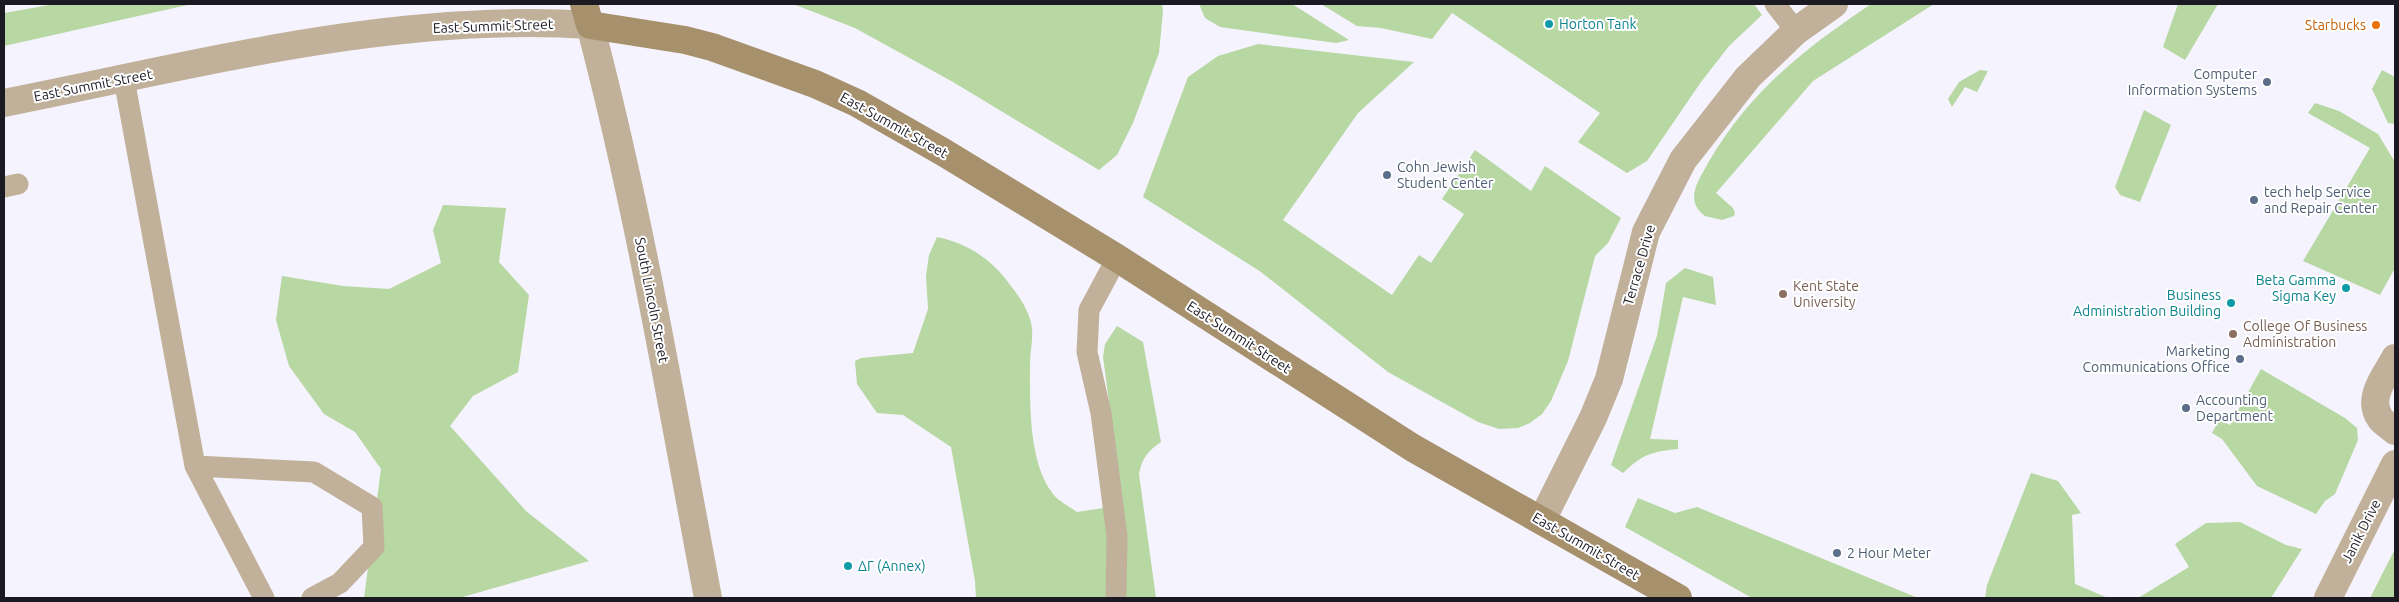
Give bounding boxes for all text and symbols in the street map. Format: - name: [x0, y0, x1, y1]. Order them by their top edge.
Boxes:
- street label: East Summit Street: [432, 16, 554, 36]
- place label: Horton Tank: [1559, 16, 1637, 32]
- place label: Starbucks: [2305, 17, 2366, 33]
- marker: Horton Tank: [1543, 18, 1555, 30]
- marker: Starbucks: [2370, 19, 2382, 31]
- street label: East Summit Street: [32, 66, 154, 104]
- place label: Computer Information Systems: [2128, 66, 2258, 98]
- marker: Computer Information Systems: [2261, 76, 2273, 88]
- street label: East Summit Street: [837, 89, 951, 161]
- place label: Cohn Jewish Student Center: [1397, 159, 1494, 191]
- marker: Cohn Jewish Student Center: [1381, 169, 1393, 181]
- place label: tech help Service and Repair Center: [2264, 184, 2378, 216]
- marker: tech help Service and Repair Center: [2248, 194, 2260, 206]
- street label: Terrace Drive: [1620, 223, 1658, 307]
- street label: South Lincoln Street: [632, 236, 672, 365]
- place label: Beta Gamma Sigma Key: [2256, 272, 2336, 304]
- place label: Kent State University: [1793, 278, 1859, 310]
- marker: Beta Gamma Sigma Key: [2340, 282, 2352, 294]
- place label: Business Administration Building: [2073, 287, 2221, 319]
- marker: Kent State University: [1777, 288, 1789, 300]
- street label: East Summit Street: [1184, 297, 1294, 377]
- marker: Business Administration Building: [2225, 297, 2237, 309]
- place label: College Of Business Administration: [2243, 318, 2367, 350]
- marker: College Of Business Administration: [2227, 328, 2239, 340]
- place label: Marketing Communications Office: [2083, 343, 2230, 375]
- marker: Marketing Communications Office: [2234, 353, 2246, 365]
- place label: Accounting Department: [2196, 392, 2274, 424]
- marker: Accounting Department: [2180, 402, 2192, 414]
- street label: Janik Drive: [2338, 497, 2384, 565]
- street label: East Summit Street: [1530, 509, 1643, 583]
- place label: 2 Hour Meter: [1847, 545, 1932, 561]
- marker: 2 Hour Meter: [1831, 547, 1843, 559]
- place label: ΔΓ (Annex): [858, 558, 926, 574]
- marker: ΔΓ (Annex): [842, 560, 854, 572]

